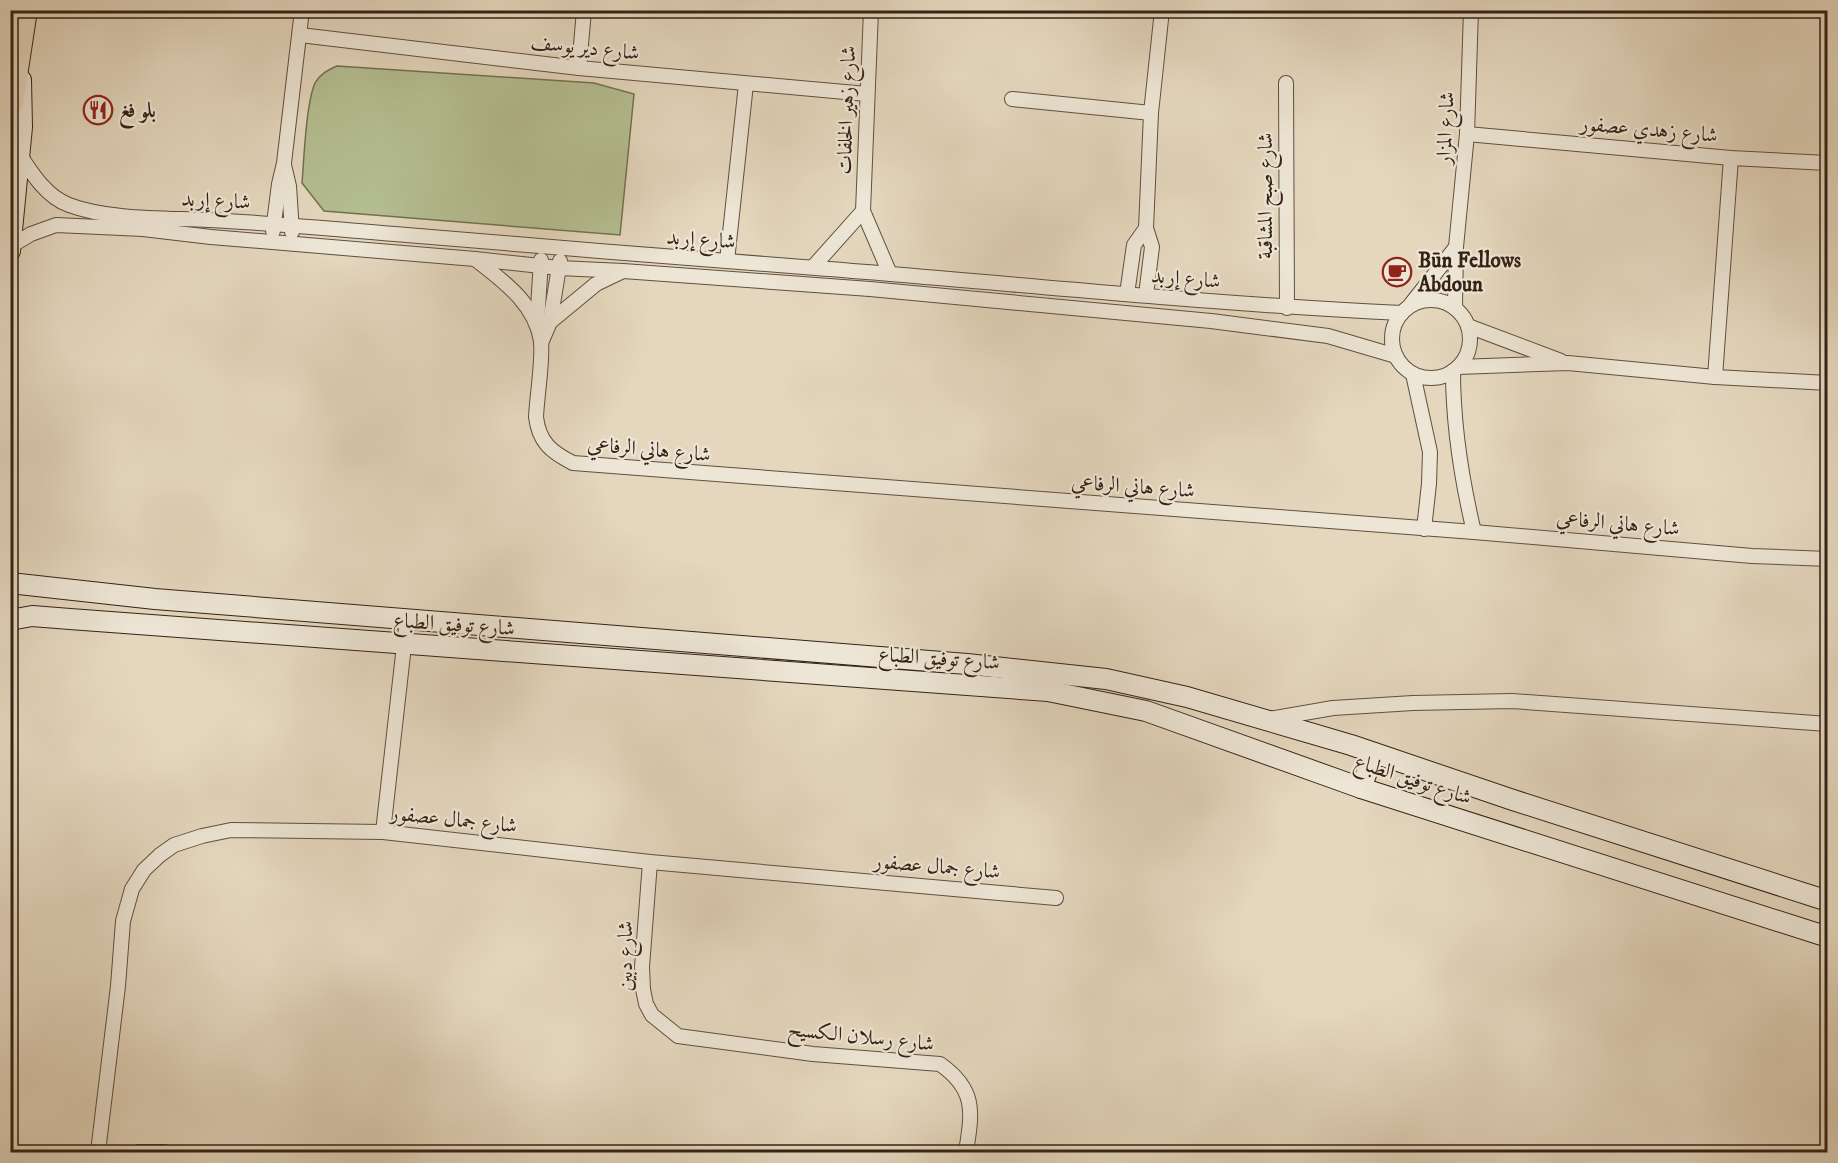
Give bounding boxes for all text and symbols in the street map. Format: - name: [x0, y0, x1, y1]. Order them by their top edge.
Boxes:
- street label: شارع دير يوسف: [529, 29, 641, 71]
- street label: شارع زهير الخلفات: [832, 45, 866, 175]
- street label: شارع المزار: [1431, 91, 1465, 167]
- restaurant icon: بلو فغ: [82, 94, 114, 126]
- place label: بلو فغ: [119, 98, 156, 129]
- street label: شارع زهدي عصفور: [1577, 111, 1719, 153]
- street label: شارع صبح المشاقبة: [1253, 133, 1284, 259]
- street label: شارع إربد: [180, 186, 251, 220]
- street label: شارع إربد: [665, 225, 736, 259]
- place label: Būn Fellows Abdoun: [1417, 248, 1521, 298]
- cafe icon: Būn Fellows Abdoun: [1381, 256, 1413, 288]
- street label: شارع إربد: [1150, 263, 1222, 299]
- street label: شارع هاني الرفاعي: [586, 432, 712, 472]
- street label: شارع هاني الرفاعي: [1070, 470, 1196, 508]
- street label: شارع هاني الرفاعي: [1555, 506, 1681, 546]
- street label: شارع توفيق الطباع: [392, 608, 516, 646]
- street label: شارع توفيق الطباع: [877, 642, 1001, 680]
- street label: شارع توفيق الطباع: [1349, 749, 1475, 815]
- street label: شارع جمال عصفور: [387, 800, 518, 844]
- street label: شارع جمال عصفور: [870, 848, 1001, 889]
- street label: شارع دبين: [613, 921, 643, 991]
- street label: شارع رسلان الكسيح: [786, 1016, 935, 1063]

